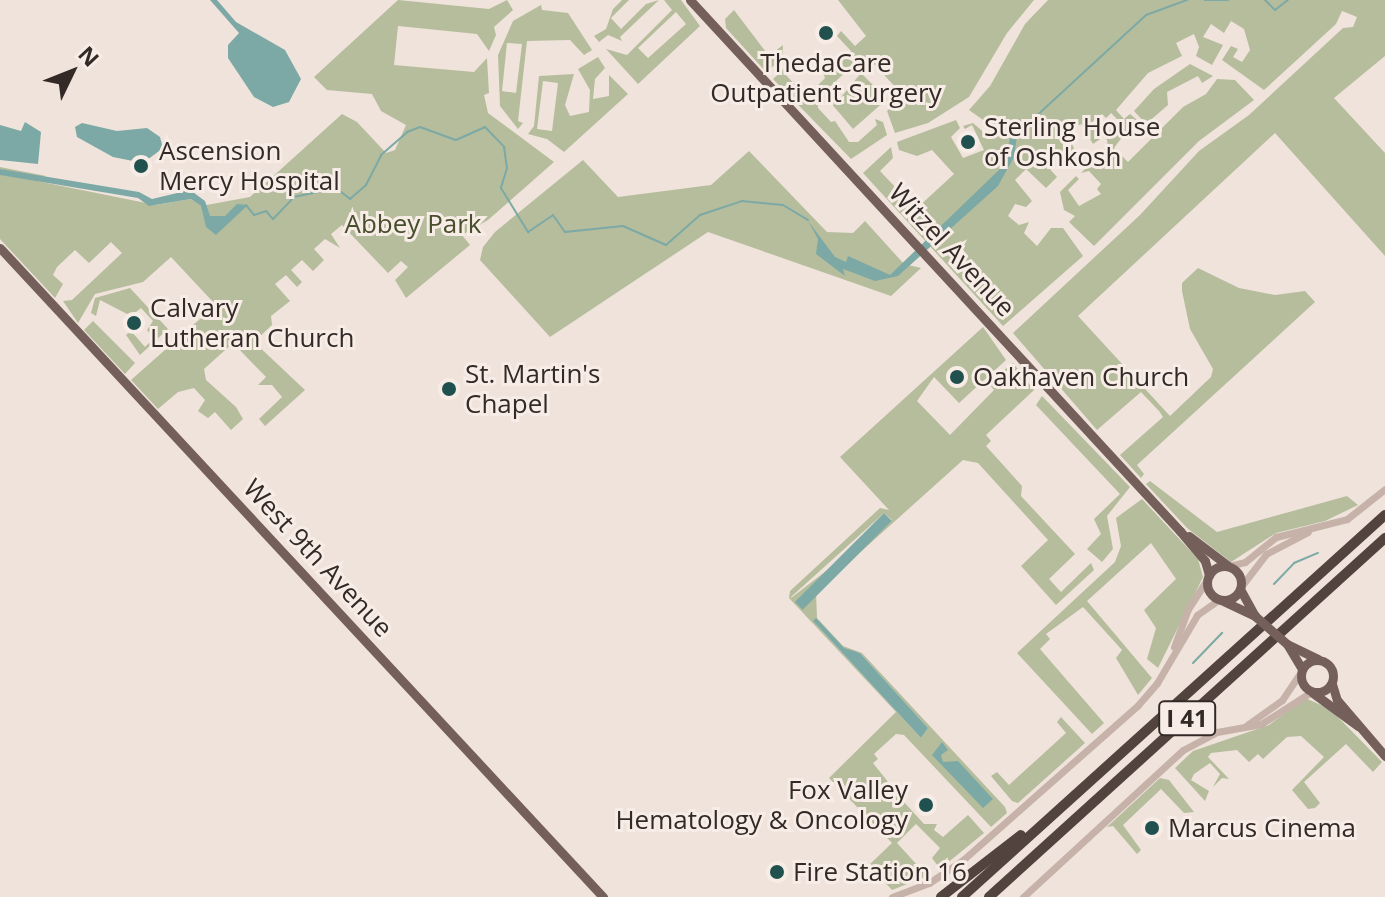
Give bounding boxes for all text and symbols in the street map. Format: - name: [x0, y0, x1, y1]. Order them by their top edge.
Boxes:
- marker: ThedaCare Outpatient Surgery: [815, 22, 837, 44]
- north arrow: [32, 32, 112, 112]
- text: N: [72, 39, 107, 72]
- place label: ThedaCare Outpatient Surgery: [710, 47, 942, 108]
- place label: Sterling House of Oshkosh: [984, 111, 1160, 172]
- marker: Sterling House of Oshkosh: [959, 133, 977, 151]
- place label: Ascension Mercy Hospital: [159, 135, 340, 196]
- marker: Ascension Mercy Hospital: [130, 155, 152, 177]
- street label: Witzel Avenue: [882, 177, 1022, 323]
- park label: Abbey Park: [344, 208, 482, 240]
- place label: Calvary Lutheran Church: [150, 292, 354, 354]
- marker: Calvary Lutheran Church: [125, 314, 143, 332]
- place label: St. Martin's Chapel: [465, 358, 600, 420]
- place label: Oakhaven Church: [973, 361, 1189, 393]
- marker: Oakhaven Church: [948, 368, 966, 386]
- marker: St. Martin's Chapel: [440, 380, 458, 398]
- street label: West 9th Avenue: [237, 473, 399, 643]
- road number: I 41: [1157, 698, 1217, 738]
- place label: Fox Valley Hematology & Oncology: [615, 774, 908, 836]
- marker: Fox Valley Hematology & Oncology: [915, 794, 937, 816]
- place label: Marcus Cinema: [1168, 812, 1356, 844]
- marker: Marcus Cinema: [1143, 819, 1161, 837]
- place label: Fire Station 16: [793, 856, 967, 888]
- marker: Fire Station 16: [768, 863, 786, 881]

